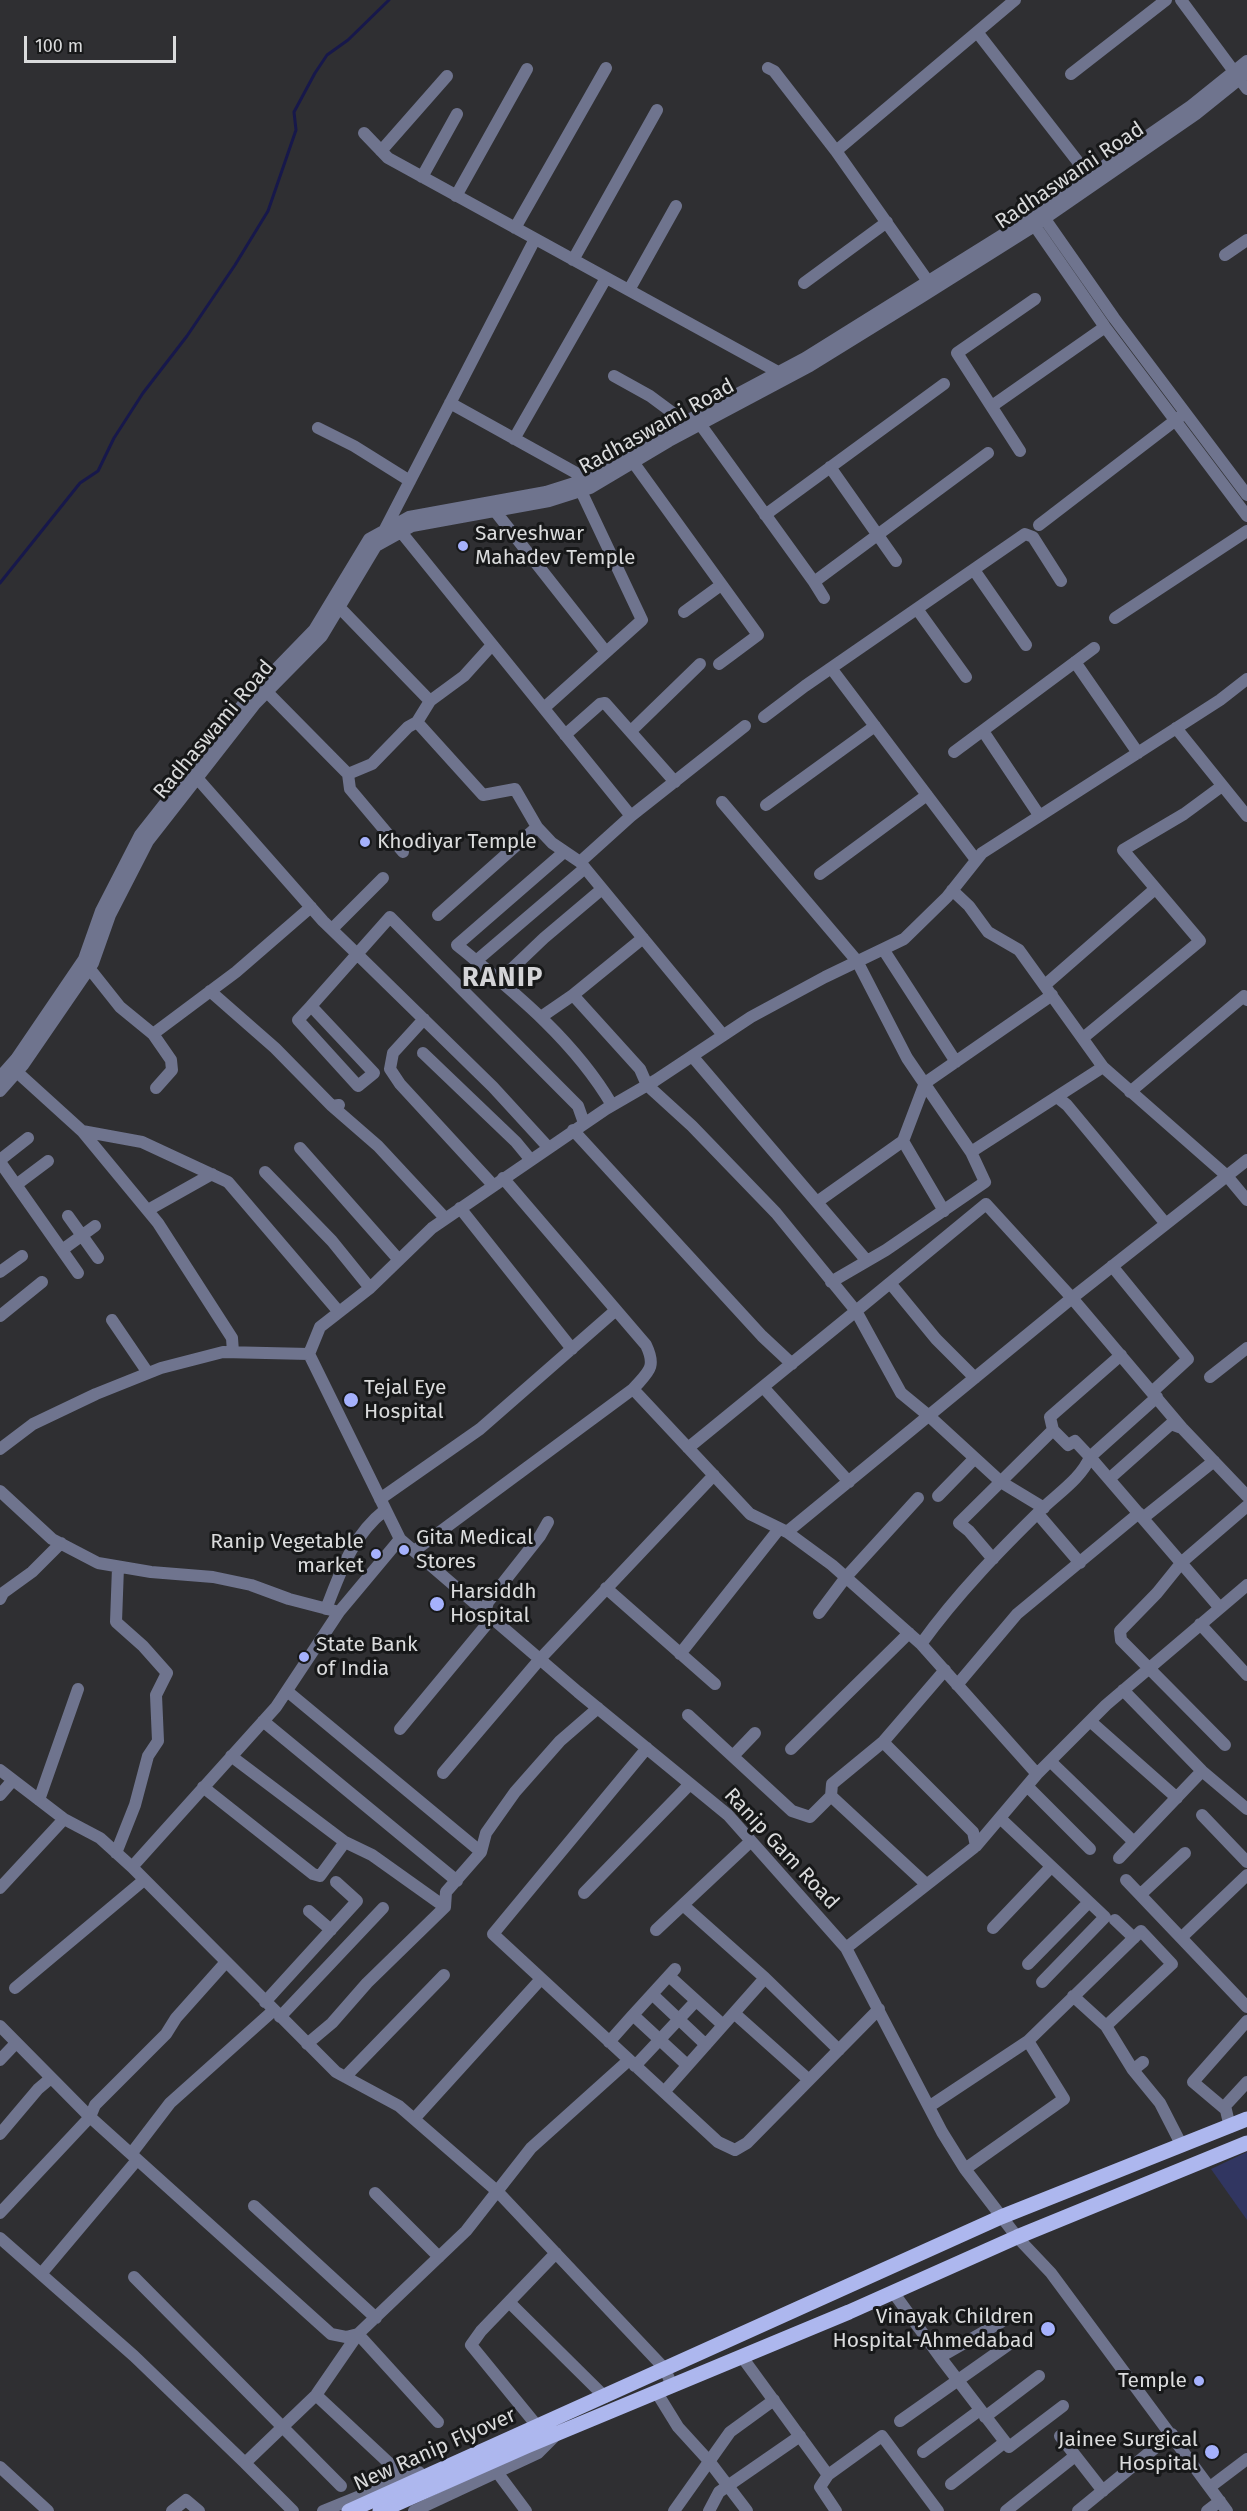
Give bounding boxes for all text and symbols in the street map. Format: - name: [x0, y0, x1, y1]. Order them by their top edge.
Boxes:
- scale bar: [27, 24, 178, 62]
- text: 100 m: [35, 35, 83, 57]
- street label: Radhaswami Road: [991, 117, 1149, 235]
- street label: Radhaswami Road: [575, 374, 739, 480]
- place label: Sarveshwar Mahadev Temple: [475, 521, 635, 571]
- marker: Sarveshwar Mahadev Temple: [456, 539, 470, 553]
- street label: Radhaswami Road: [148, 655, 280, 805]
- place label: Khodiyar Temple: [377, 829, 537, 855]
- marker: Khodiyar Temple: [358, 835, 372, 849]
- district label: RANIP: [462, 962, 544, 994]
- place label: Tejal Eye Hospital: [364, 1375, 446, 1425]
- marker: Tejal Eye Hospital: [342, 1391, 360, 1409]
- place label: Gita Medical Stores: [416, 1525, 533, 1575]
- place label: Ranip Vegetable market: [210, 1529, 364, 1579]
- marker: Gita Medical Stores: [397, 1543, 411, 1557]
- marker: Ranip Vegetable market: [369, 1547, 383, 1561]
- place label: Harsiddh Hospital: [450, 1579, 537, 1629]
- marker: Harsiddh Hospital: [428, 1595, 446, 1613]
- place label: State Bank of India: [316, 1632, 418, 1682]
- marker: State Bank of India: [297, 1650, 311, 1664]
- street label: Ranip Gam Road: [718, 1783, 844, 1915]
- place label: Vinayak Children Hospital-Ahmedabad: [832, 2304, 1034, 2354]
- marker: Vinayak Children Hospital-Ahmedabad: [1039, 2320, 1057, 2338]
- place label: Temple: [1118, 2368, 1187, 2394]
- marker: Temple: [1192, 2374, 1206, 2388]
- street label: New Ranip Flyover: [350, 2403, 520, 2497]
- place label: Jainee Surgical Hospital: [1058, 2427, 1198, 2477]
- marker: Jainee Surgical Hospital: [1203, 2443, 1221, 2461]

